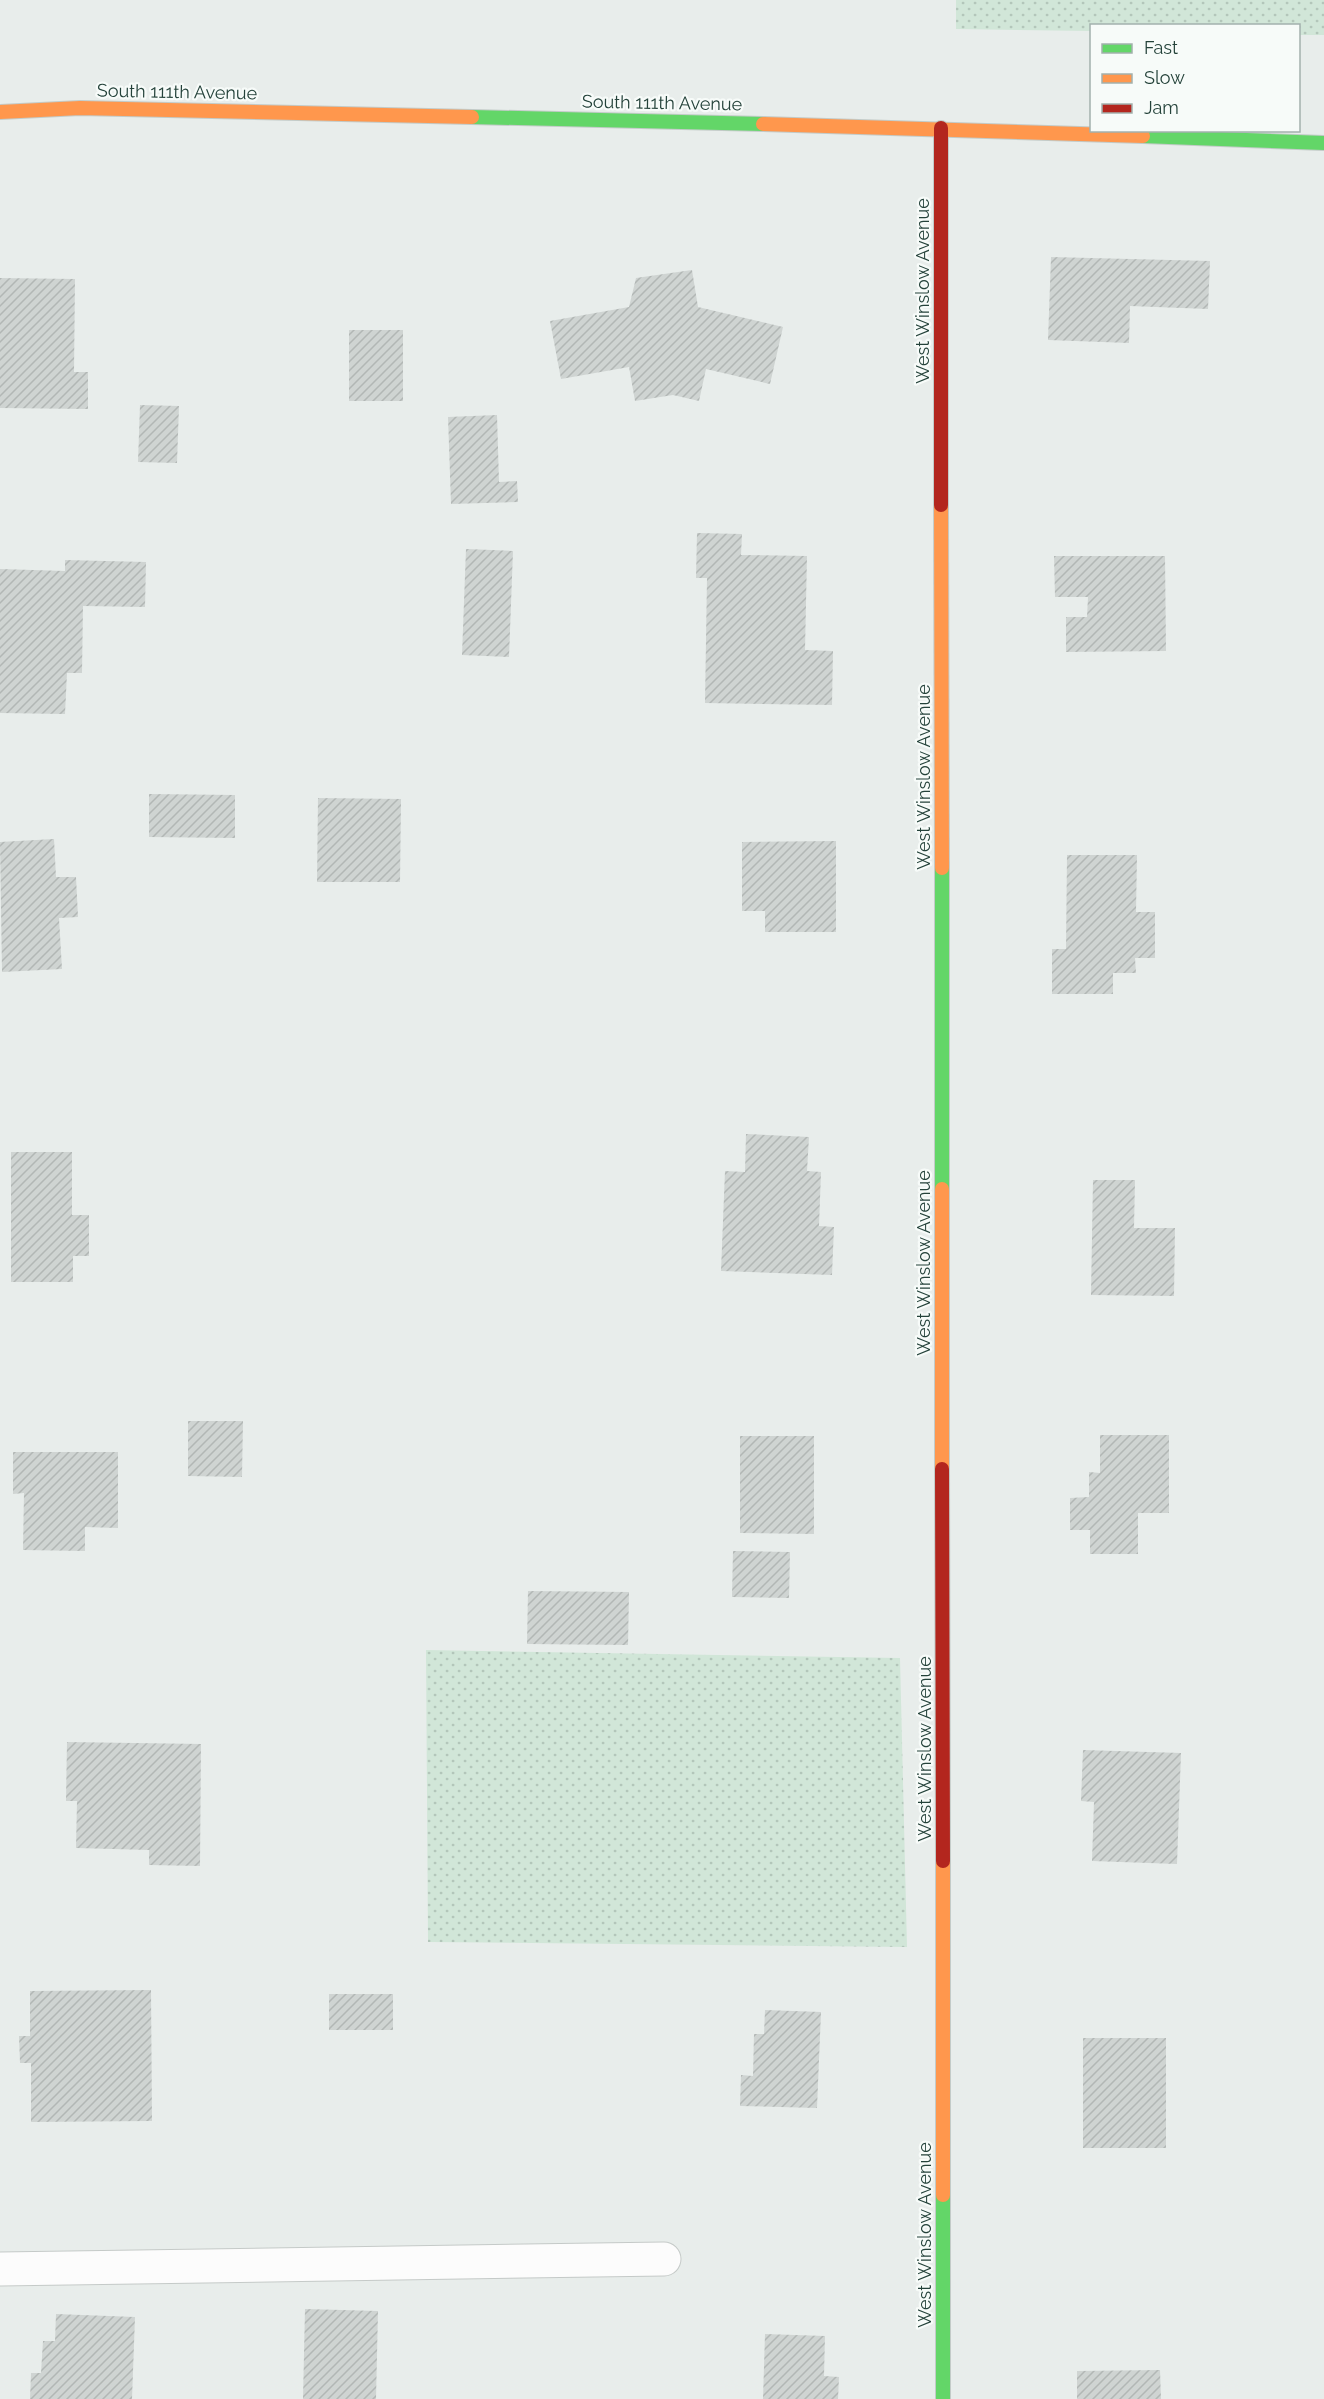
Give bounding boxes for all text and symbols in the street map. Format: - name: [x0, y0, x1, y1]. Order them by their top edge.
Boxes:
- legend: [1090, 24, 1300, 132]
- text: Fast: [1144, 37, 1178, 58]
- text: Slow: [1144, 67, 1185, 88]
- street label: South 111th Avenue: [97, 80, 258, 103]
- street label: South 111th Avenue: [582, 91, 743, 114]
- text: Jam: [1144, 97, 1179, 118]
- street label: West Winslow Avenue: [912, 198, 933, 384]
- street label: West Winslow Avenue: [913, 684, 934, 870]
- street label: West Winslow Avenue: [913, 1170, 934, 1356]
- street label: West Winslow Avenue: [914, 1656, 935, 1842]
- street label: West Winslow Avenue: [914, 2142, 935, 2328]

